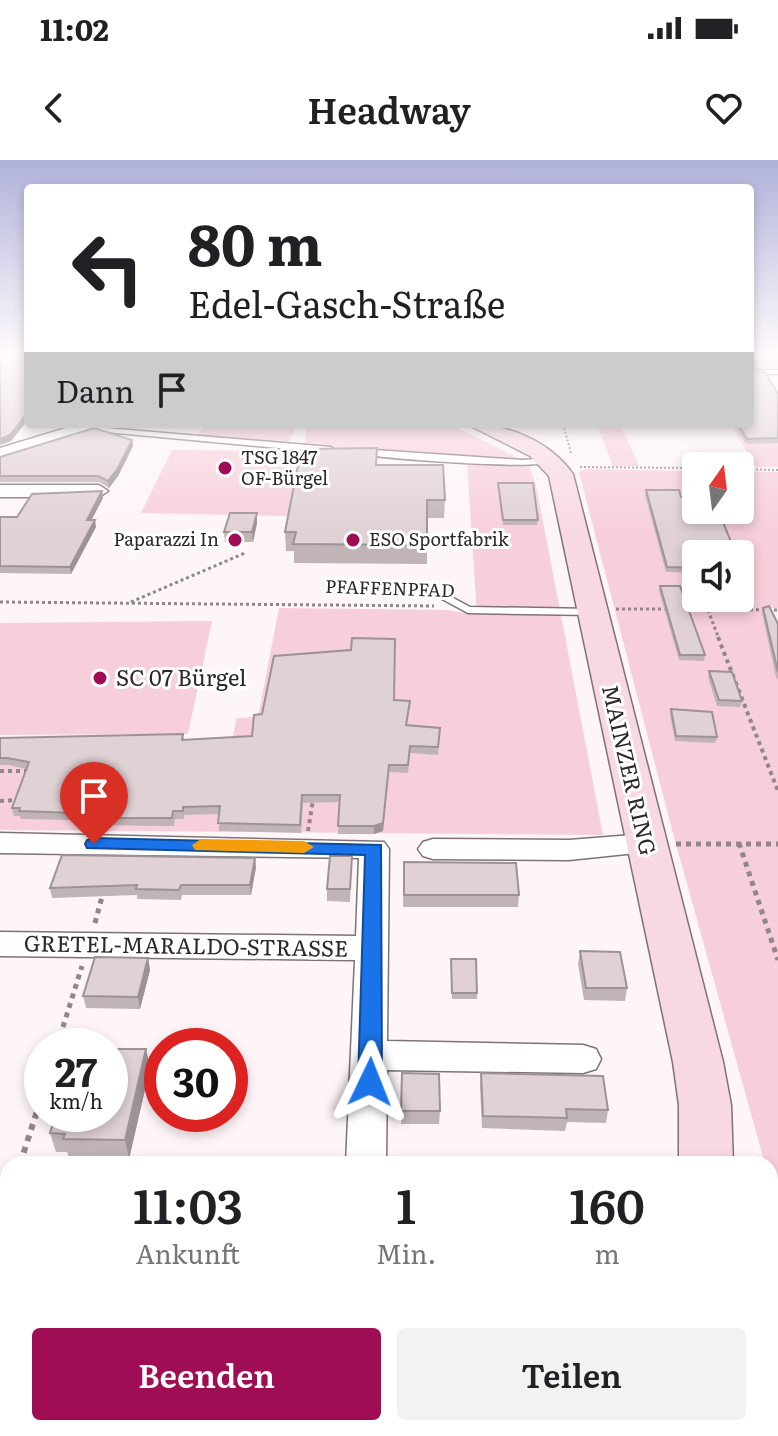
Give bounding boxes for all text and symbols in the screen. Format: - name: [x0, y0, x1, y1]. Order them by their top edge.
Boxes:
- text: 11:02: [40, 6, 109, 50]
- text: Headway: [307, 82, 471, 135]
- icon: back: [32, 86, 76, 130]
- icon: heart: [702, 86, 746, 130]
- text: 80 m: [188, 200, 323, 283]
- icon: left: [56, 216, 160, 320]
- text: Edel-Gasch-Straße: [188, 276, 506, 329]
- text: Dann: [56, 368, 134, 412]
- icon: arrive: [150, 368, 194, 412]
- place label: TSG 1847 OF-Bürgel: [241, 443, 328, 491]
- north arrow: [682, 452, 754, 524]
- map controls: [682, 452, 754, 612]
- marker: TSG 1847 OF-Bürgel: [216, 459, 234, 477]
- place label: Paparazzi In: [113, 525, 219, 552]
- place label: ESO Sportfabrik: [369, 525, 510, 552]
- marker: Paparazzi In: [226, 531, 244, 549]
- marker: ESO Sportfabrik: [344, 531, 362, 549]
- button: sound: [682, 540, 754, 612]
- street label: PFAFFENPFAD: [325, 572, 455, 603]
- place label: SC 07 Bürgel: [116, 660, 246, 693]
- marker: SC 07 Bürgel: [91, 669, 109, 687]
- street label: MAINZER RING: [595, 681, 666, 858]
- pin: [60, 762, 128, 844]
- icon: arrive: [72, 774, 116, 818]
- street label: GRETEL-MARALDO-STRASSE: [24, 925, 348, 964]
- speed limit sign: 30: [144, 1028, 248, 1132]
- text: 27: [55, 1040, 97, 1099]
- position arrow: [328, 1040, 412, 1124]
- text: km/h: [49, 1085, 103, 1115]
- text: 11:03: [133, 1168, 243, 1239]
- text: 1: [396, 1168, 416, 1239]
- text: 160: [569, 1168, 645, 1239]
- text: Ankunft: [136, 1233, 240, 1272]
- text: Min.: [376, 1233, 436, 1272]
- text: m: [594, 1233, 620, 1272]
- button: Beenden: [32, 1328, 381, 1420]
- button: Teilen: [397, 1328, 746, 1420]

